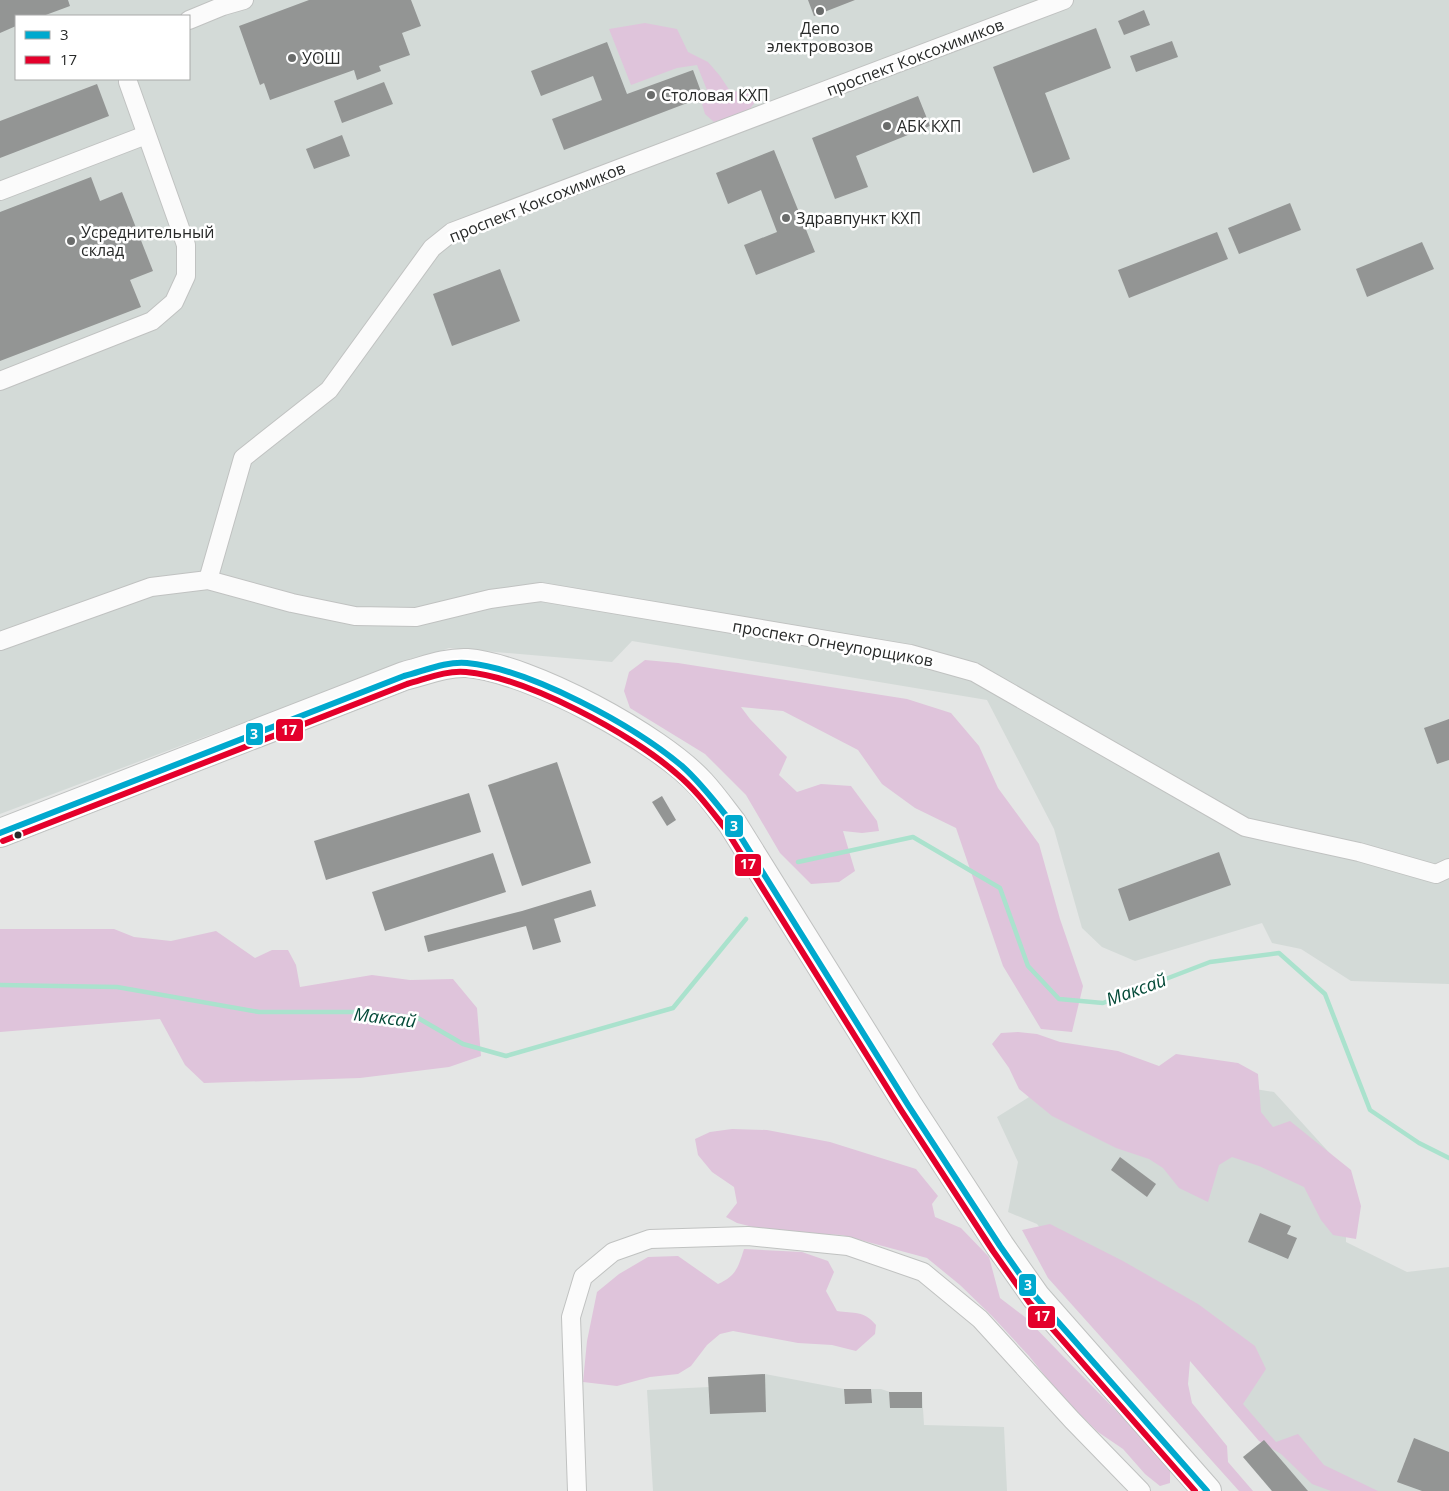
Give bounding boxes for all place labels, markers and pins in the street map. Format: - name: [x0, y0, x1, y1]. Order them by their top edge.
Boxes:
- marker: Депо электровозов: [814, 5, 826, 17]
- place label: Депо электровозов: [767, 17, 873, 57]
- place label: УОШ: [302, 47, 341, 69]
- marker: УОШ: [286, 52, 298, 64]
- place label: Столовая КХП: [661, 84, 769, 106]
- marker: Столовая КХП: [645, 89, 657, 101]
- place label: АБК КХП: [897, 115, 961, 137]
- marker: АБК КХП: [881, 120, 893, 132]
- place label: Здравпункт КХП: [796, 207, 921, 229]
- marker: Здравпункт КХП: [780, 212, 792, 224]
- place label: Усреднительный склад: [81, 221, 215, 261]
- marker: Усреднительный склад: [65, 235, 77, 247]
- unlabelled marker: [13, 830, 23, 840]

